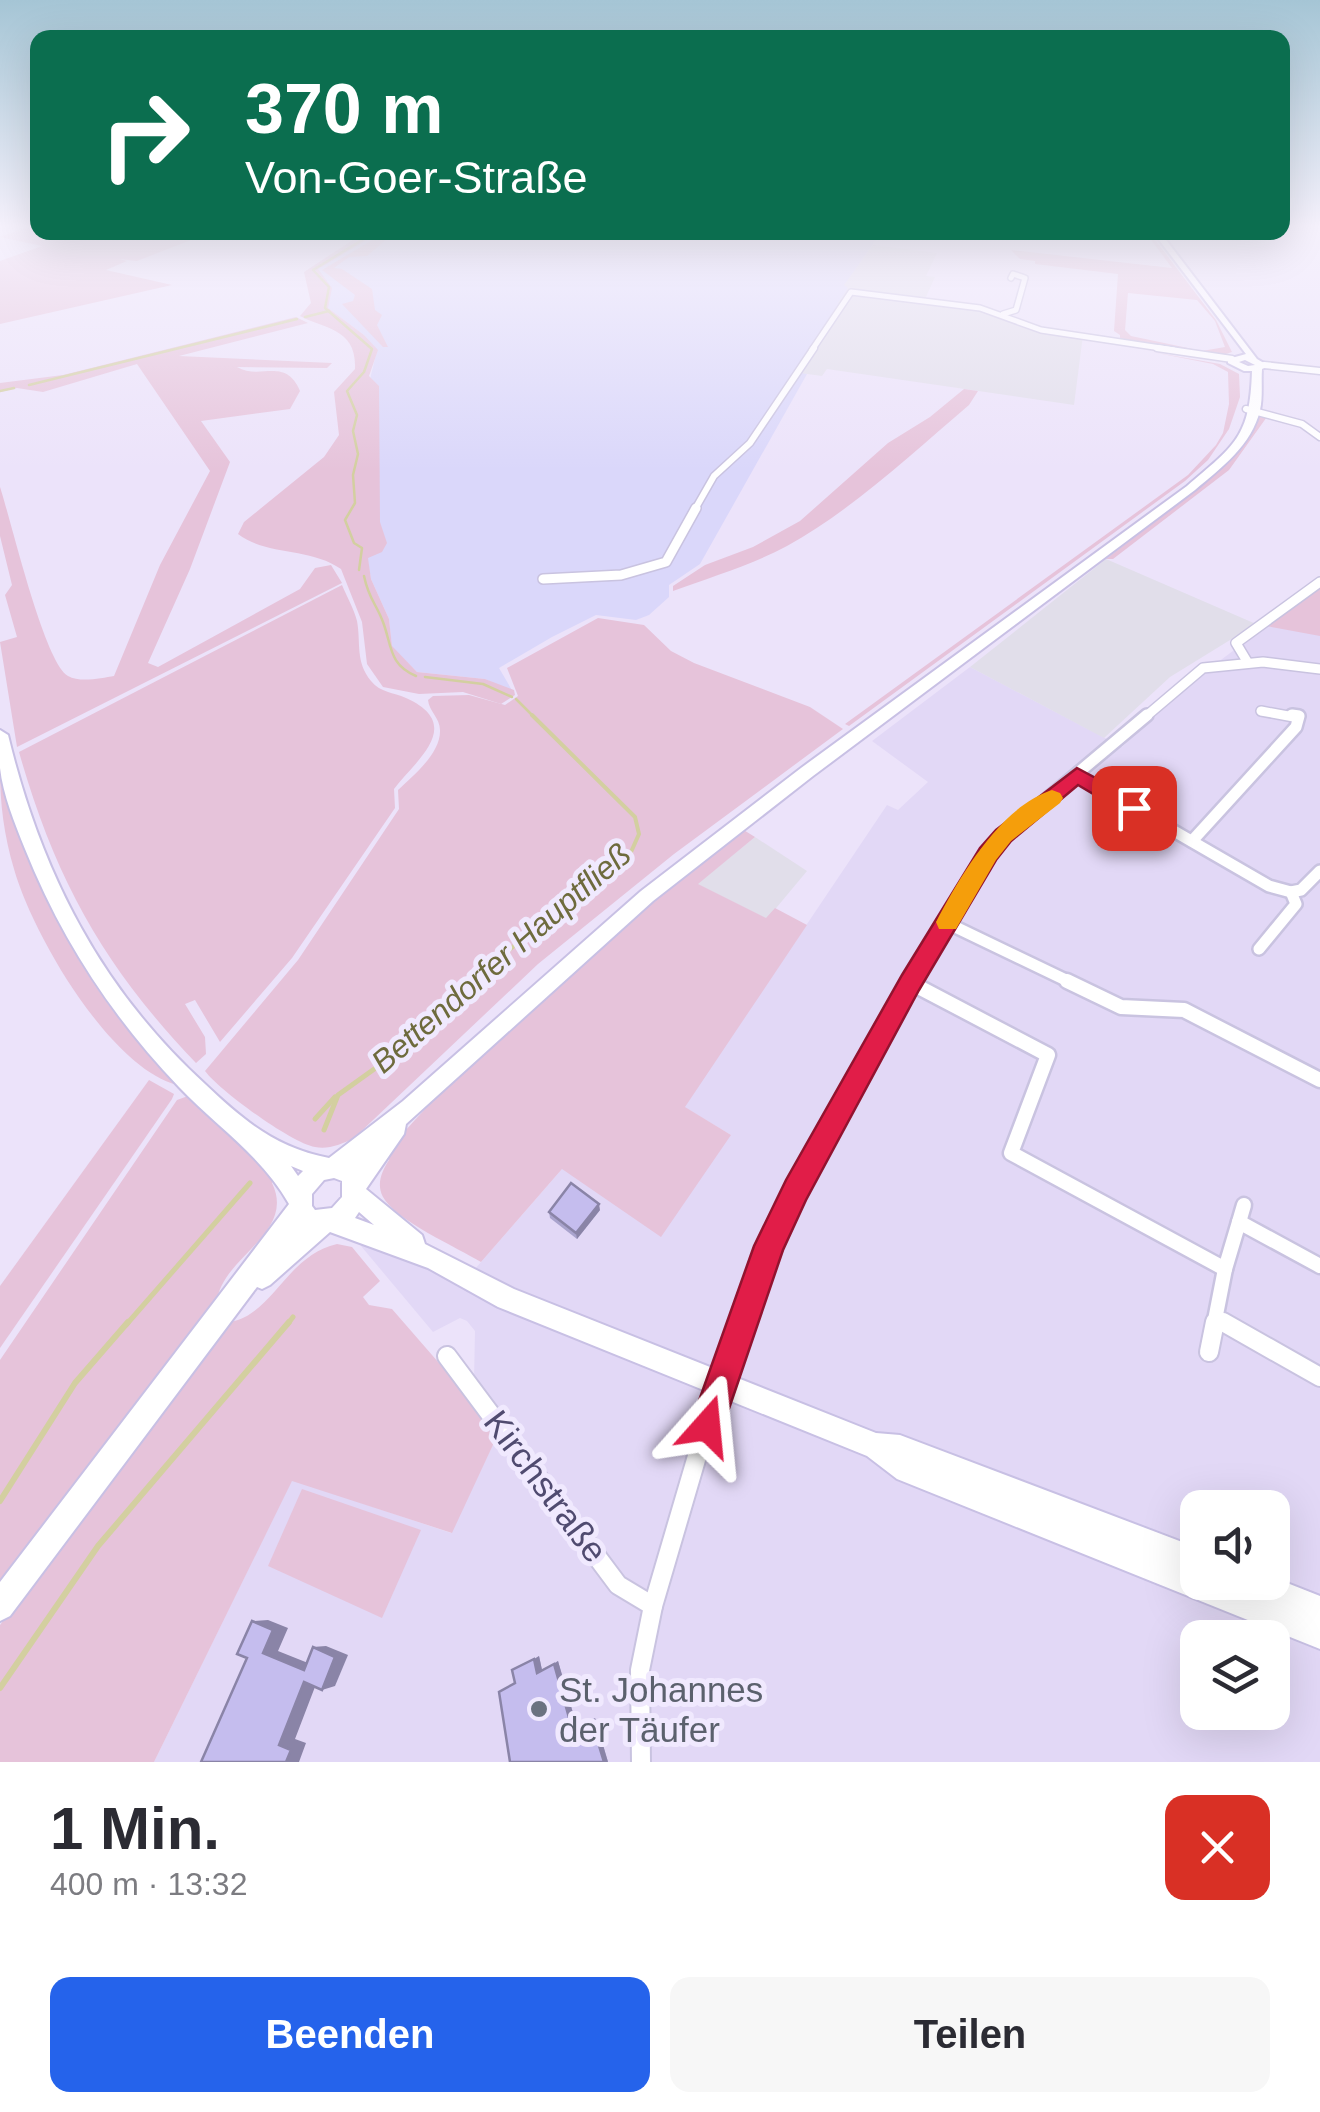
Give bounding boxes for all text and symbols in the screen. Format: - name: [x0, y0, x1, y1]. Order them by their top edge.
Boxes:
- icon: right: [80, 70, 210, 200]
- text: 370 m: [245, 70, 443, 148]
- text: Von-Goer-Straße: [245, 152, 588, 203]
- pin: [1092, 766, 1177, 851]
- icon: arrive: [1107, 781, 1162, 836]
- water label: Bettendorfer Hauptfließ: [364, 836, 638, 1080]
- position arrow: [655, 1374, 759, 1478]
- street label: Kirchstraße: [477, 1403, 615, 1569]
- map controls: [1180, 1490, 1290, 1730]
- button: sound: [1180, 1490, 1290, 1600]
- button: layers: [1180, 1620, 1290, 1730]
- place label: St. Johannes der Täufer: [559, 1670, 763, 1749]
- marker: St. Johannes der Täufer: [528, 1698, 550, 1720]
- text: 1 Min.: [50, 1795, 220, 1862]
- button: close: [1165, 1795, 1270, 1900]
- text: 400 m · 13:32: [50, 1866, 247, 1902]
- button: Beenden: [50, 1977, 650, 2092]
- button: Teilen: [670, 1977, 1270, 2092]

